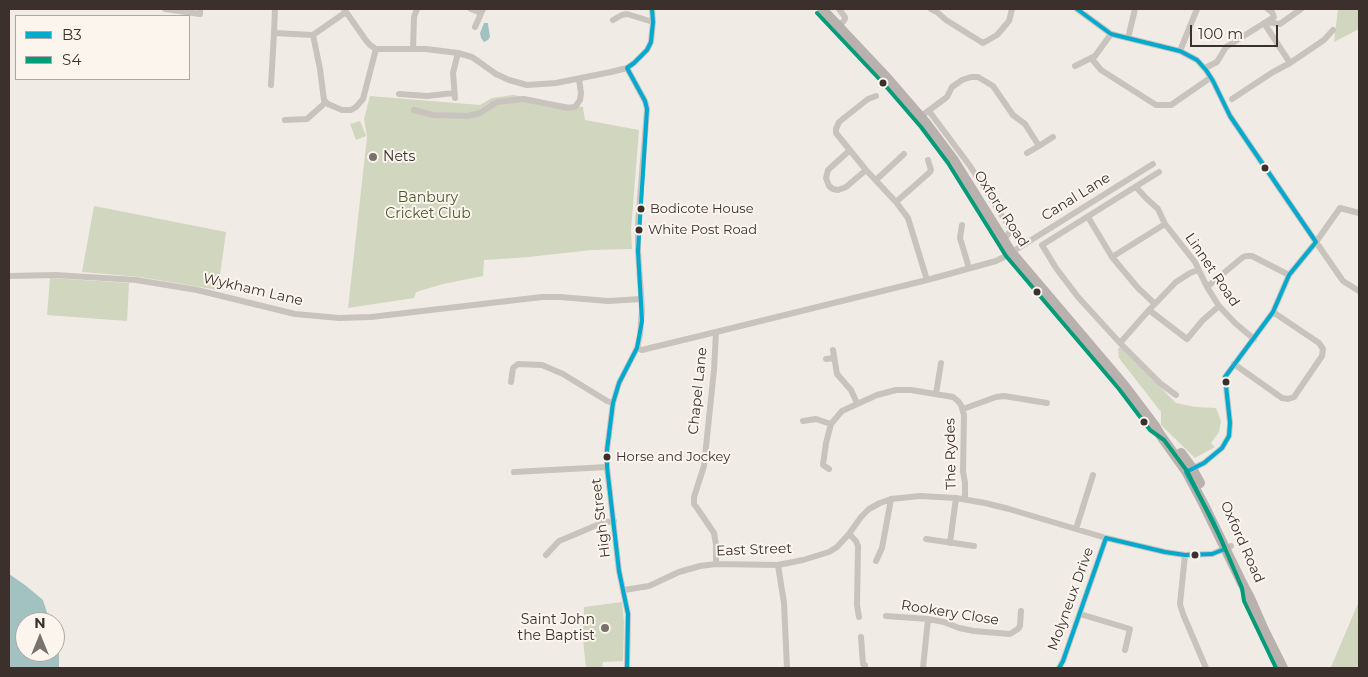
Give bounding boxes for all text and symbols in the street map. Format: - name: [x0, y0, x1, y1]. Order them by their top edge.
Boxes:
- legend: [15, 15, 190, 80]
- scale bar: [1193, 15, 1280, 47]
- text: 100 m: [1198, 24, 1243, 43]
- text: B3: [62, 25, 82, 44]
- text: S4: [62, 50, 81, 69]
- unlabelled marker: [878, 78, 888, 88]
- place label: Nets: [383, 149, 415, 165]
- marker: Nets: [367, 151, 379, 163]
- unlabelled marker: [1260, 163, 1270, 173]
- street label: Oxford Road: [970, 168, 1032, 250]
- street label: Canal Lane: [1039, 169, 1113, 225]
- park label: Banbury Cricket Club: [385, 190, 471, 222]
- place label: Bodicote House: [650, 201, 754, 217]
- marker: Bodicote House: [636, 204, 646, 214]
- place label: White Post Road: [648, 222, 757, 238]
- marker: White Post Road: [634, 225, 644, 235]
- street label: Linnet Road: [1181, 230, 1243, 310]
- street label: Wykham Lane: [201, 270, 305, 310]
- unlabelled marker: [1032, 287, 1042, 297]
- street label: Chapel Lane: [685, 347, 711, 435]
- unlabelled marker: [1221, 377, 1231, 387]
- unlabelled marker: [1139, 417, 1149, 427]
- street label: The Rydes: [942, 418, 960, 490]
- place label: Horse and Jockey: [616, 449, 730, 465]
- marker: Horse and Jockey: [602, 452, 612, 462]
- street label: High Street: [588, 477, 614, 559]
- street label: Oxford Road: [1217, 499, 1267, 585]
- street label: East Street: [716, 540, 792, 560]
- street label: Molyneux Drive: [1045, 545, 1097, 653]
- unlabelled marker: [1190, 550, 1200, 560]
- street label: Rookery Close: [900, 597, 1000, 629]
- north arrow: [15, 612, 65, 662]
- place label: Saint John the Baptist: [517, 612, 595, 644]
- text: N: [34, 614, 46, 632]
- marker: Saint John the Baptist: [599, 622, 611, 634]

